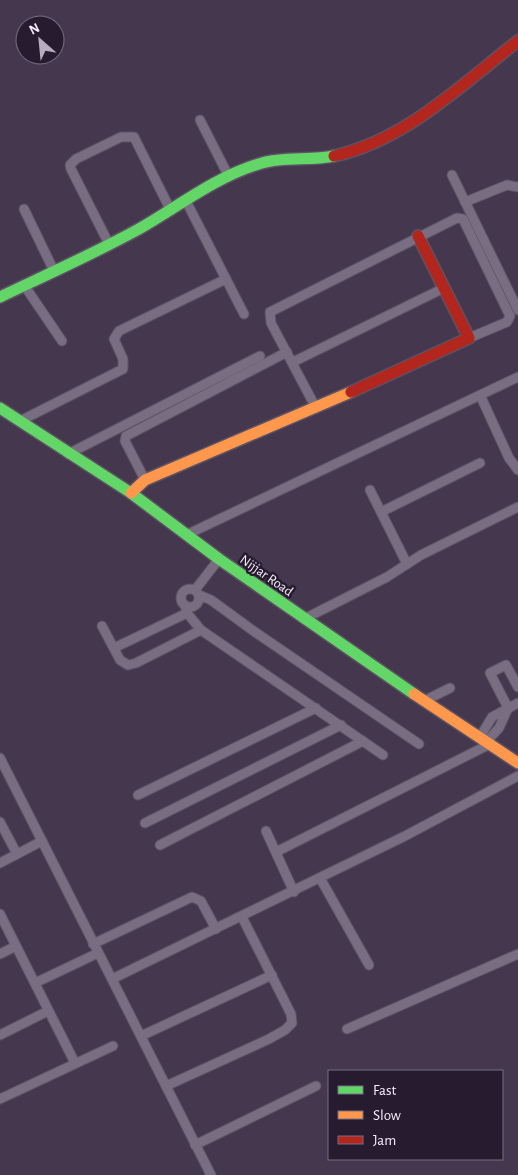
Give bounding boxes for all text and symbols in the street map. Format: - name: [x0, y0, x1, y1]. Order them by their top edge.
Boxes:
- north arrow: [15, 15, 65, 65]
- text: N: [27, 21, 42, 38]
- street label: Nijjar Road: [237, 552, 296, 599]
- legend: [328, 1070, 503, 1160]
- text: Fast: [373, 1083, 397, 1098]
- text: Slow: [373, 1108, 401, 1123]
- text: Jam: [373, 1133, 396, 1148]

